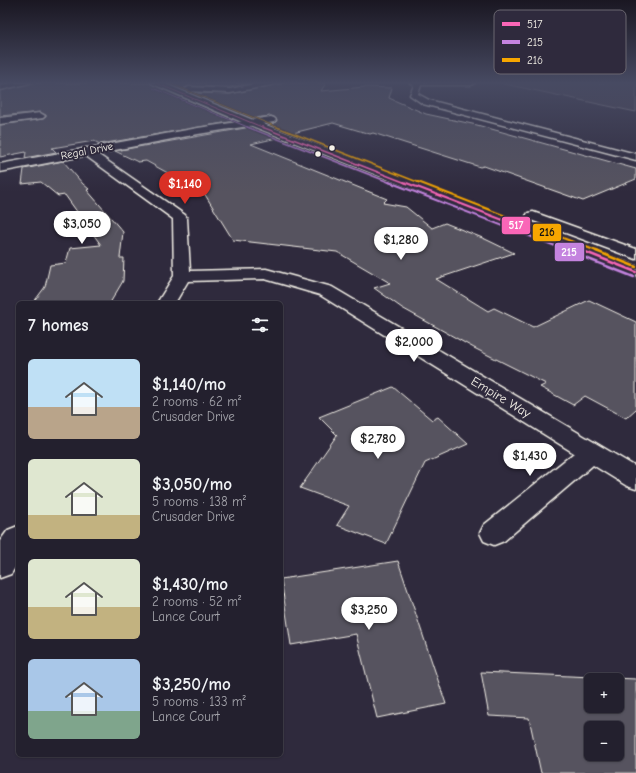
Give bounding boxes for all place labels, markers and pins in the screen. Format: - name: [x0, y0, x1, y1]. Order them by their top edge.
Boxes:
- unlabelled marker: [327, 143, 337, 153]
- unlabelled marker: [313, 149, 323, 159]
- pin: $1,140: [152, 171, 218, 205]
- pin: $3,050: [49, 211, 115, 245]
- pin: $1,280: [368, 227, 434, 261]
- pin: $2,000: [381, 329, 447, 363]
- pin: $2,780: [345, 426, 411, 460]
- pin: $1,430: [497, 443, 563, 477]
- pin: $3,250: [336, 597, 402, 631]

